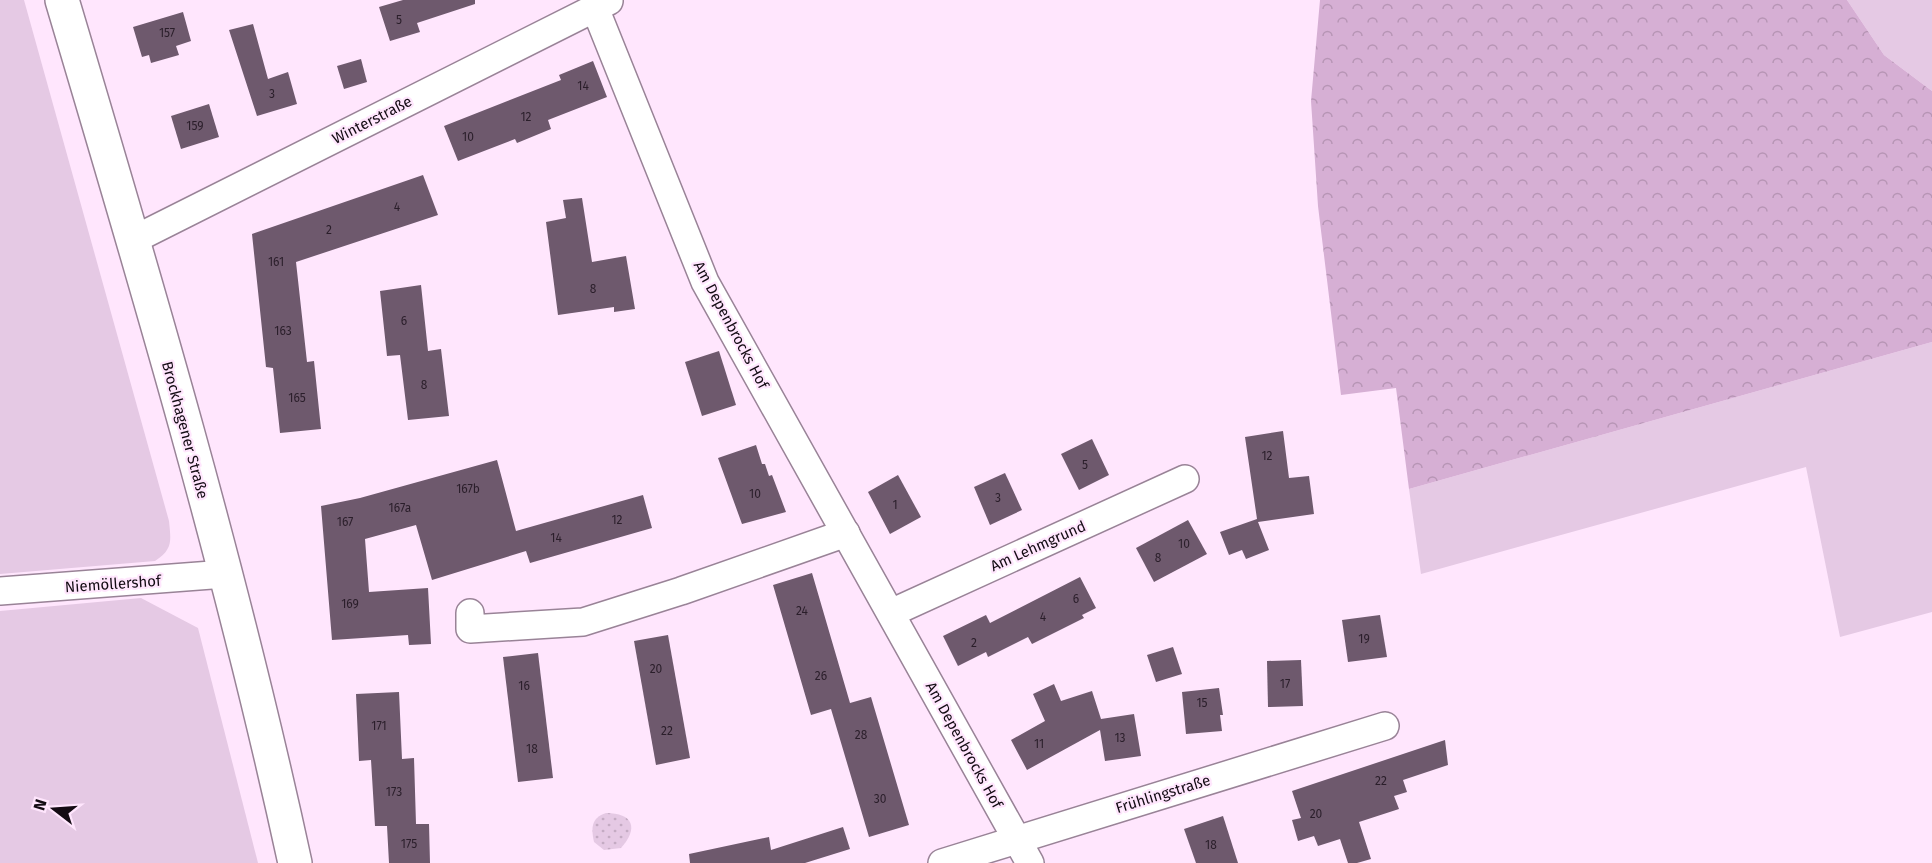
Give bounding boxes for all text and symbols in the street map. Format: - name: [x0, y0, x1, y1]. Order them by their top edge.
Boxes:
- house number: 5: [396, 13, 402, 27]
- house number: 157: [159, 26, 175, 40]
- house number: 14: [577, 79, 589, 93]
- house number: 3: [269, 87, 275, 101]
- street label: Winterstraße: [329, 92, 415, 148]
- house number: 12: [520, 110, 532, 124]
- house number: 159: [186, 119, 204, 133]
- house number: 10: [462, 130, 474, 144]
- house number: 4: [394, 200, 401, 214]
- house number: 2: [326, 223, 332, 237]
- house number: 161: [268, 255, 284, 269]
- street label: Am Depenbrocks Hof: [690, 258, 773, 393]
- house number: 8: [590, 282, 597, 296]
- house number: 6: [401, 314, 407, 328]
- house number: 163: [274, 324, 292, 338]
- street label: Brockhagener Straße: [158, 359, 212, 501]
- house number: 8: [421, 378, 428, 392]
- house number: 165: [288, 391, 306, 405]
- house number: 12: [1261, 449, 1273, 463]
- house number: 5: [1082, 458, 1088, 472]
- house number: 167b: [456, 482, 480, 496]
- house number: 10: [749, 487, 761, 501]
- house number: 3: [995, 491, 1001, 505]
- house number: 1: [892, 498, 898, 512]
- house number: 167a: [389, 501, 411, 515]
- house number: 12: [611, 513, 623, 527]
- house number: 167: [337, 515, 353, 529]
- street label: Am Lehmgrund: [988, 517, 1088, 575]
- house number: 14: [550, 531, 562, 545]
- house number: 10: [1178, 537, 1190, 551]
- house number: 8: [1155, 551, 1162, 565]
- street label: Niemöllershof: [64, 572, 163, 596]
- house number: 6: [1073, 592, 1079, 606]
- house number: 169: [341, 597, 359, 611]
- house number: 24: [796, 604, 809, 618]
- house number: 4: [1040, 610, 1047, 624]
- house number: 19: [1358, 632, 1370, 646]
- house number: 2: [971, 636, 977, 650]
- house number: 20: [650, 662, 663, 676]
- house number: 26: [815, 669, 827, 683]
- house number: 17: [1280, 677, 1290, 691]
- house number: 16: [518, 679, 530, 693]
- street label: Am Depenbrocks Hof: [922, 679, 1007, 812]
- house number: 15: [1196, 696, 1208, 710]
- house number: 171: [371, 719, 387, 733]
- house number: 22: [661, 724, 673, 738]
- house number: 28: [855, 728, 868, 742]
- house number: 13: [1114, 731, 1126, 745]
- house number: 11: [1034, 737, 1044, 751]
- house number: 18: [526, 742, 538, 756]
- street label: Frühlingstraße: [1113, 771, 1213, 817]
- house number: 22: [1375, 774, 1387, 788]
- north arrow: [24, 779, 84, 839]
- house number: 173: [386, 785, 402, 799]
- house number: 30: [874, 792, 887, 806]
- text: N: [29, 797, 51, 813]
- house number: 20: [1310, 807, 1323, 821]
- house number: 175: [401, 837, 417, 851]
- house number: 18: [1205, 838, 1217, 852]

